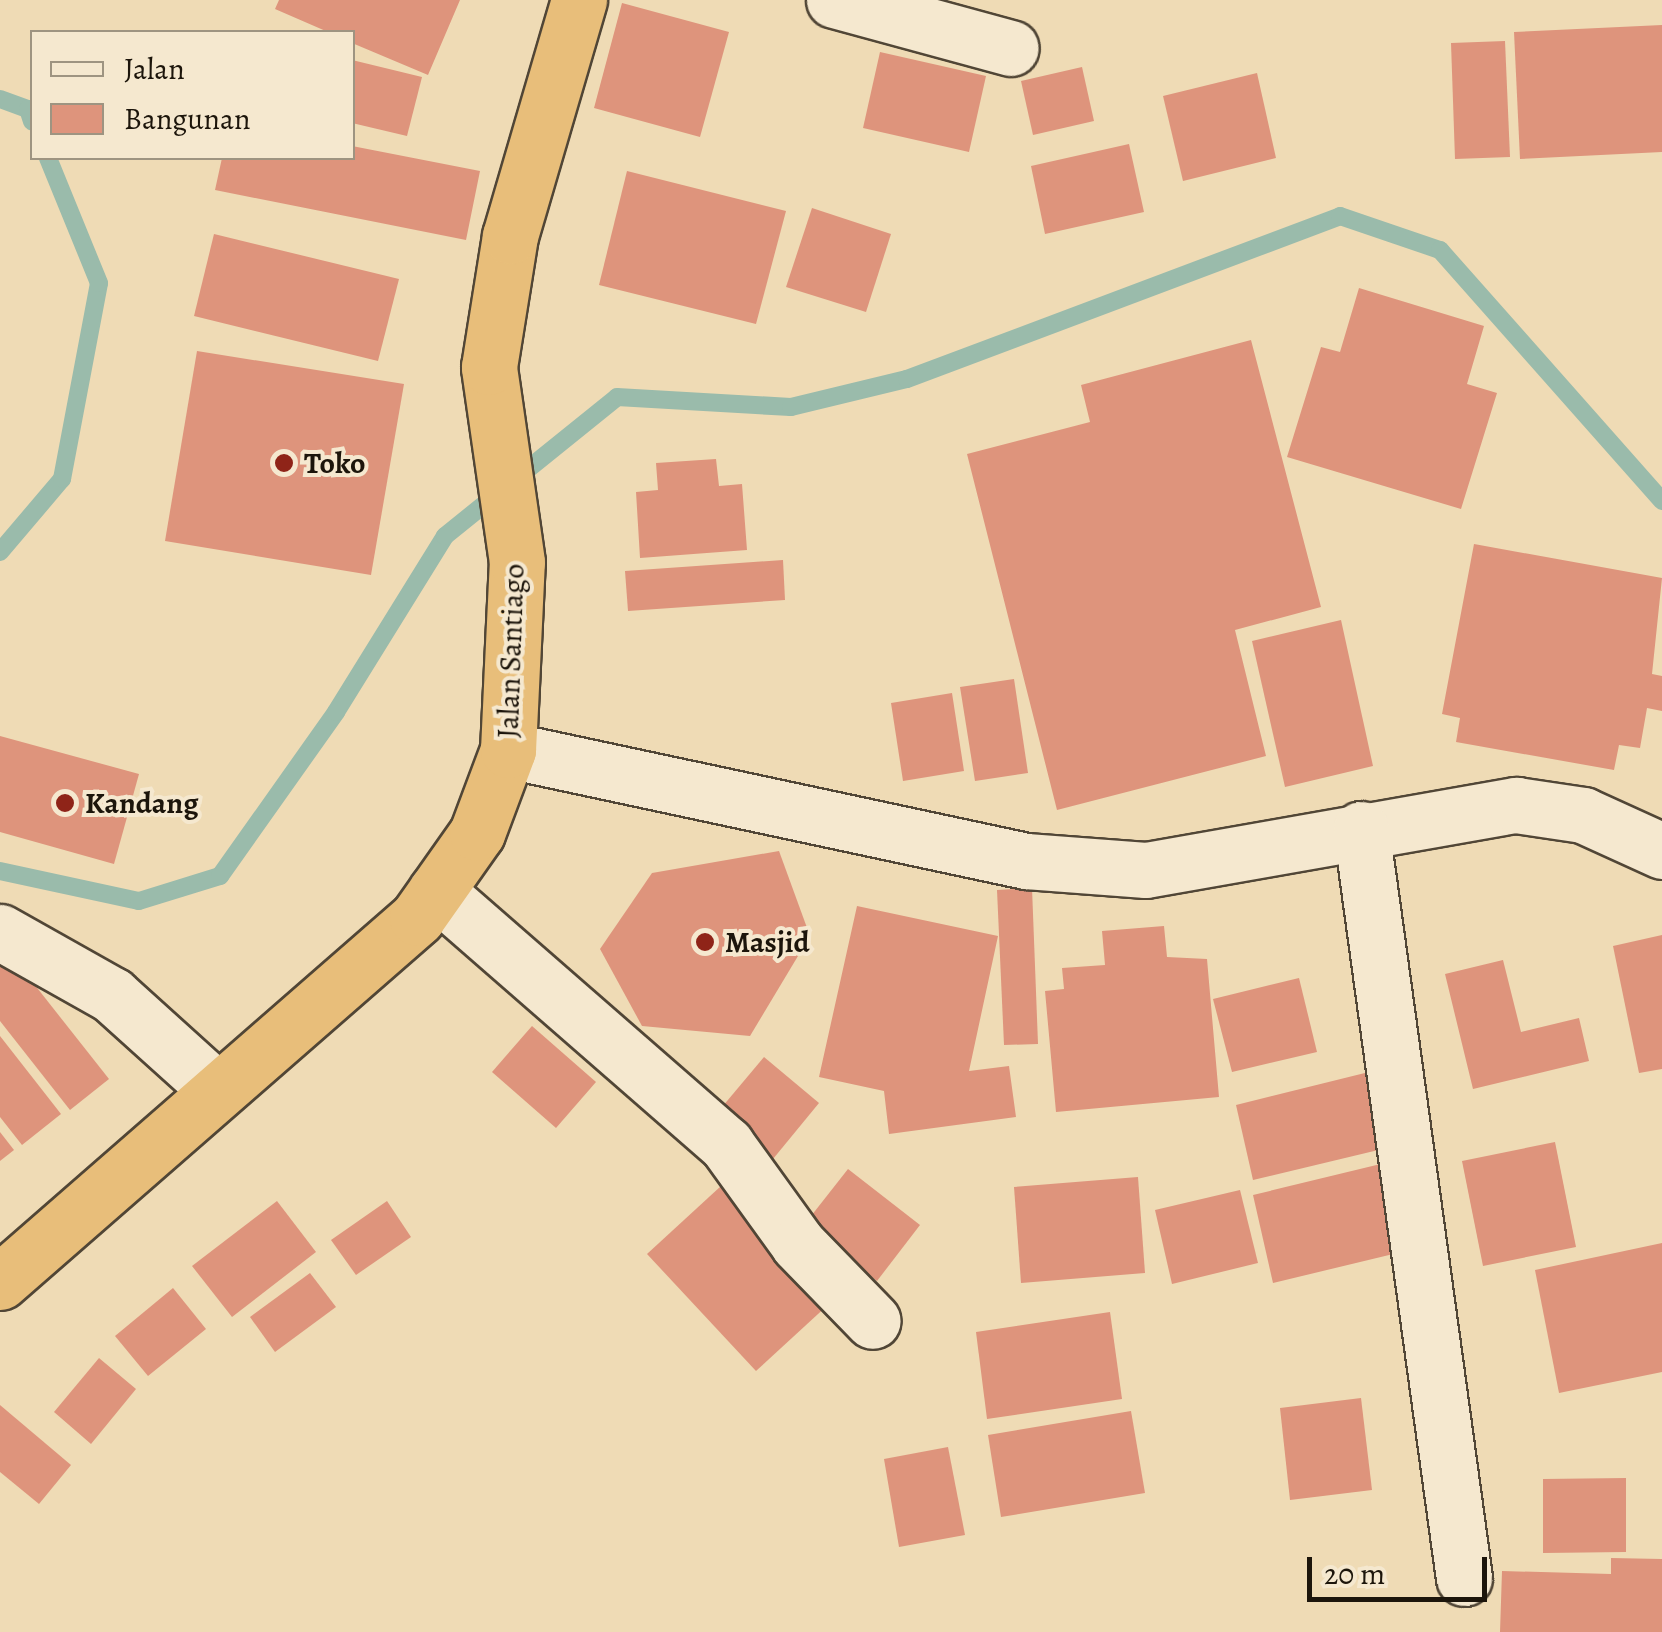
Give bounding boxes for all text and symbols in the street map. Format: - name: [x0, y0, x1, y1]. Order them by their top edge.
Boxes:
- legend: [30, 30, 355, 160]
- text: Jalan: [124, 49, 185, 89]
- text: Bangunan: [124, 99, 250, 139]
- place label: Toko: [304, 445, 366, 481]
- marker: Toko: [273, 452, 295, 474]
- street label: Jalan Santiago: [490, 563, 532, 739]
- place label: Kandang: [85, 785, 199, 821]
- marker: Kandang: [54, 792, 76, 814]
- place label: Masjid: [725, 924, 810, 960]
- marker: Masjid: [694, 931, 716, 953]
- scale bar: [1312, 1537, 1492, 1599]
- text: 20 m: [1324, 1554, 1385, 1594]

